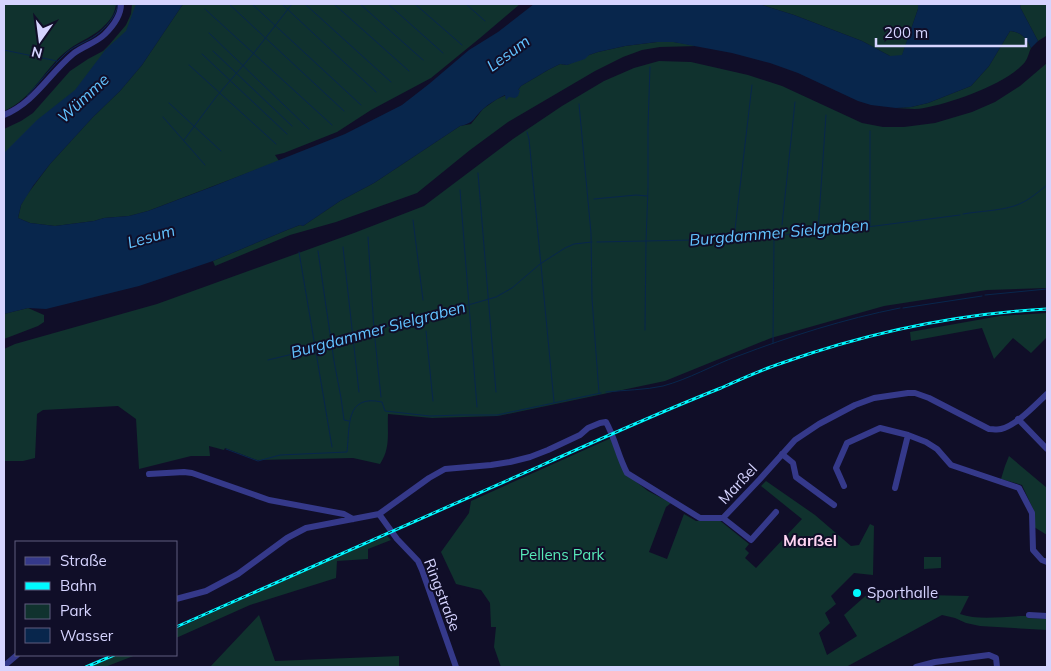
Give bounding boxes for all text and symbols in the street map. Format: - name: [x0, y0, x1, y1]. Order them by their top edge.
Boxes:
- north arrow: [15, 15, 65, 65]
- scale bar: [876, 15, 1026, 47]
- text: 200 m: [884, 23, 928, 42]
- water label: Lesum: [482, 31, 534, 75]
- text: N: [30, 43, 44, 63]
- water label: Wümme: [53, 69, 113, 127]
- water label: Burgdammer Sielgraben: [688, 214, 870, 250]
- water label: Lesum: [125, 220, 177, 252]
- water label: Burgdammer Sielgraben: [288, 296, 468, 362]
- street label: Marßel: [714, 459, 761, 508]
- district label: Marßel: [783, 530, 837, 550]
- legend: [15, 541, 178, 656]
- park label: Pellens Park: [520, 545, 605, 564]
- text: Straße: [60, 551, 107, 570]
- street label: Ringstraße: [420, 556, 465, 634]
- text: Bahn: [60, 576, 97, 595]
- place label: Sporthalle: [867, 583, 938, 602]
- marker: Sporthalle: [851, 587, 863, 599]
- text: Park: [60, 601, 92, 620]
- text: Wasser: [60, 626, 114, 645]

